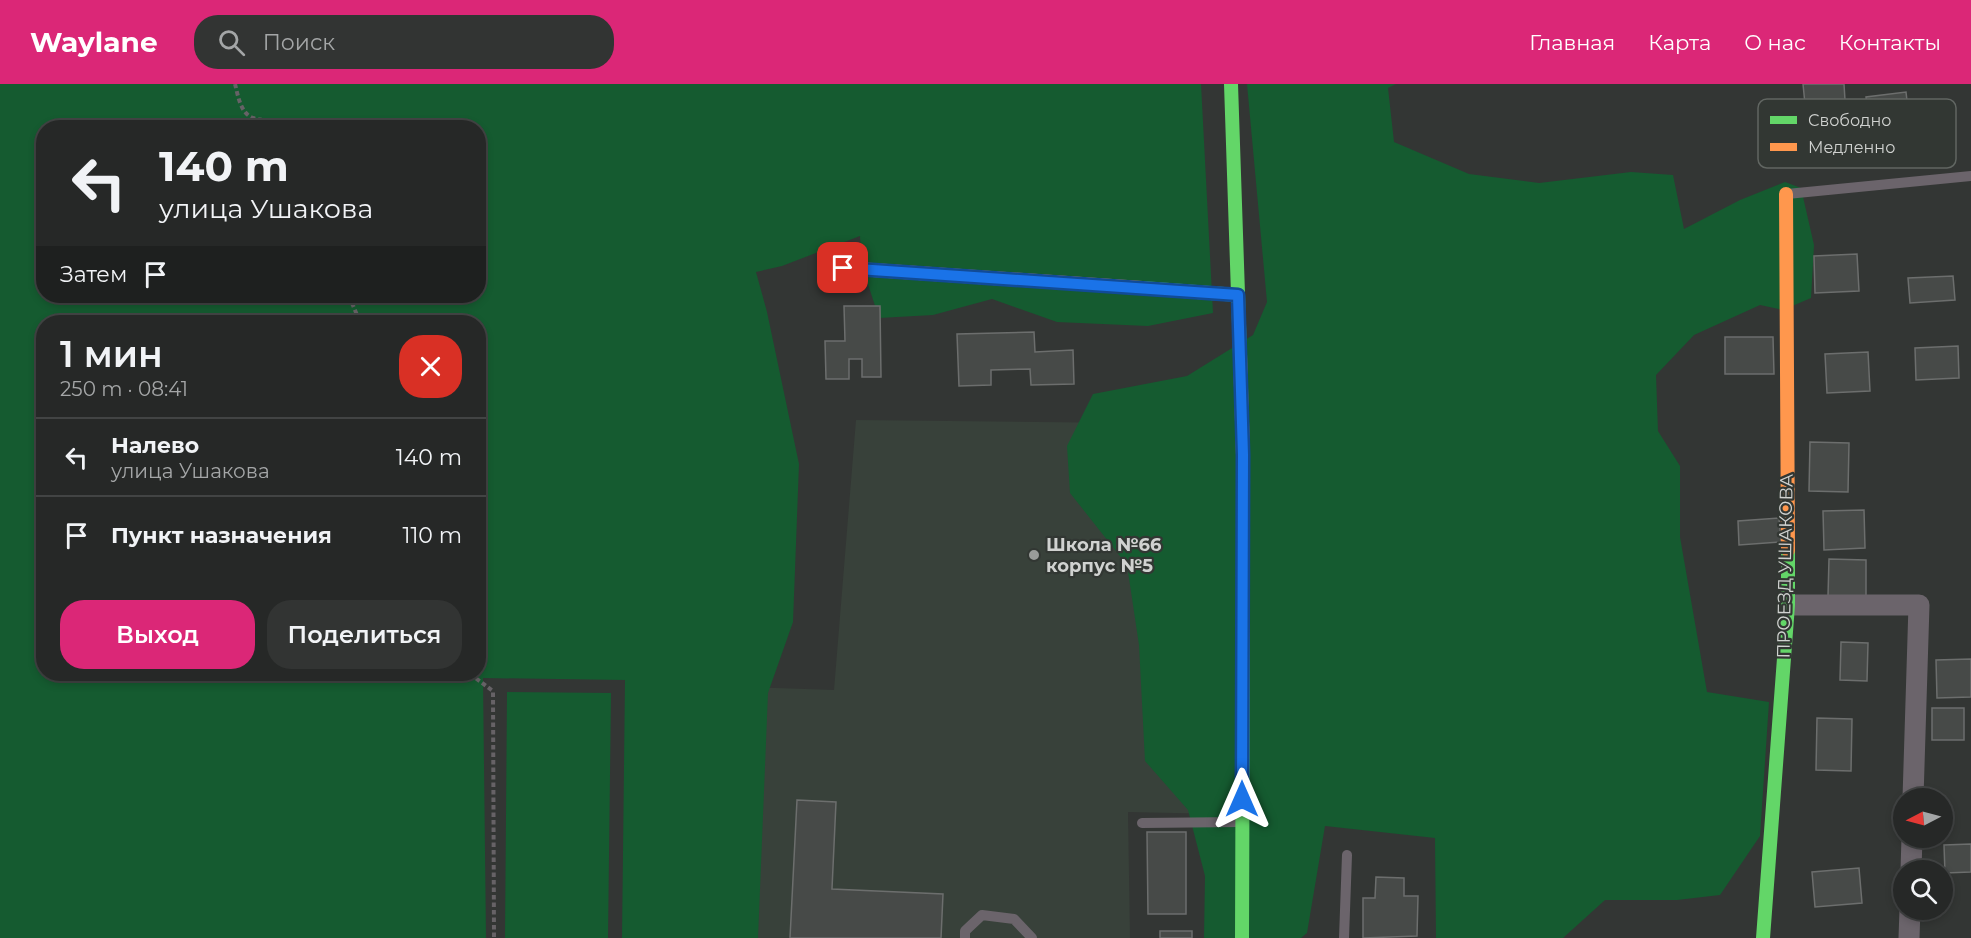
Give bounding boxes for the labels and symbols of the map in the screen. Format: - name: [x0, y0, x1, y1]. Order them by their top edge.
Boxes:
- legend: [1758, 99, 1956, 168]
- text: Свободно: [1808, 111, 1891, 130]
- text: Медленно: [1808, 138, 1895, 157]
- pin: [817, 242, 868, 293]
- street label: ПРОЕЗД УШАКОВА: [1772, 473, 1798, 658]
- place label: Школа №66 корпус №5: [1046, 534, 1162, 577]
- marker: Школа №66 корпус №5: [1027, 548, 1041, 562]
- position arrow: [1210, 767, 1274, 831]
- north arrow: [1893, 788, 1953, 848]

